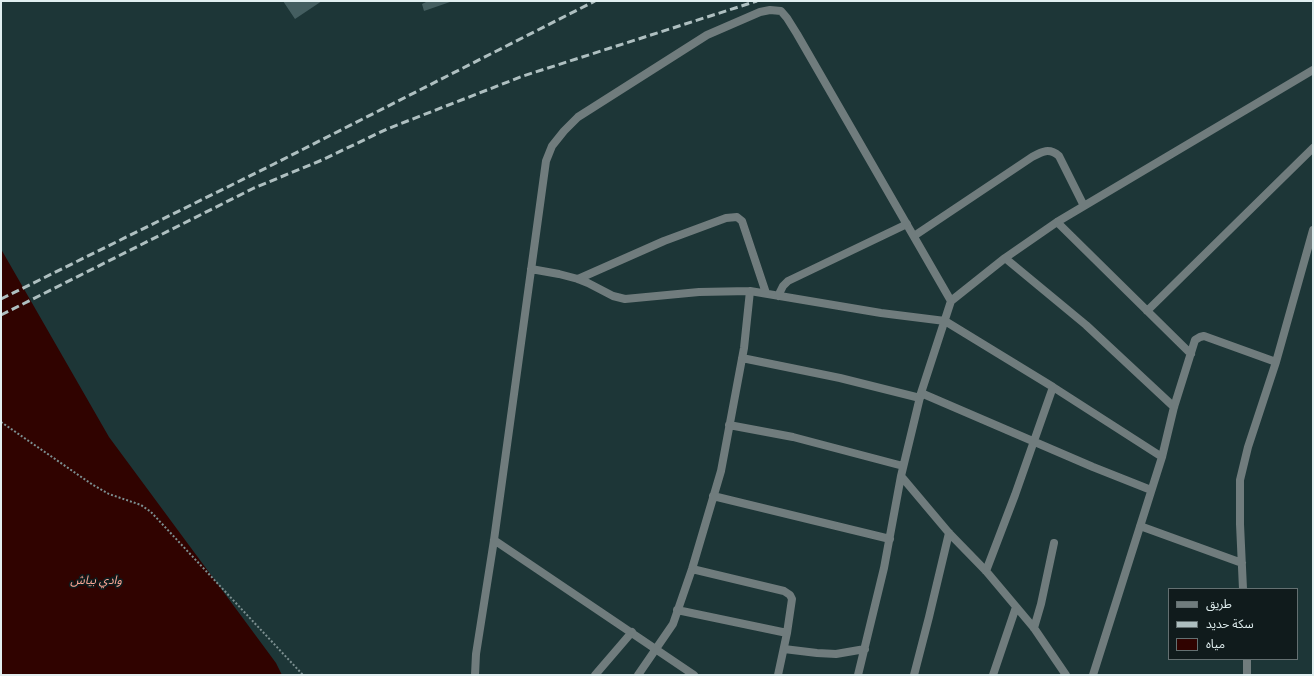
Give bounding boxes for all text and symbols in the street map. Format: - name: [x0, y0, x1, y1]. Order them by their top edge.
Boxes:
- water label: وادي بياش: [70, 573, 122, 587]
- legend: [1168, 588, 1298, 660]
- text: طريق: [1206, 597, 1232, 611]
- text: سكة حديد: [1206, 617, 1254, 631]
- text: مياه: [1206, 637, 1225, 651]

